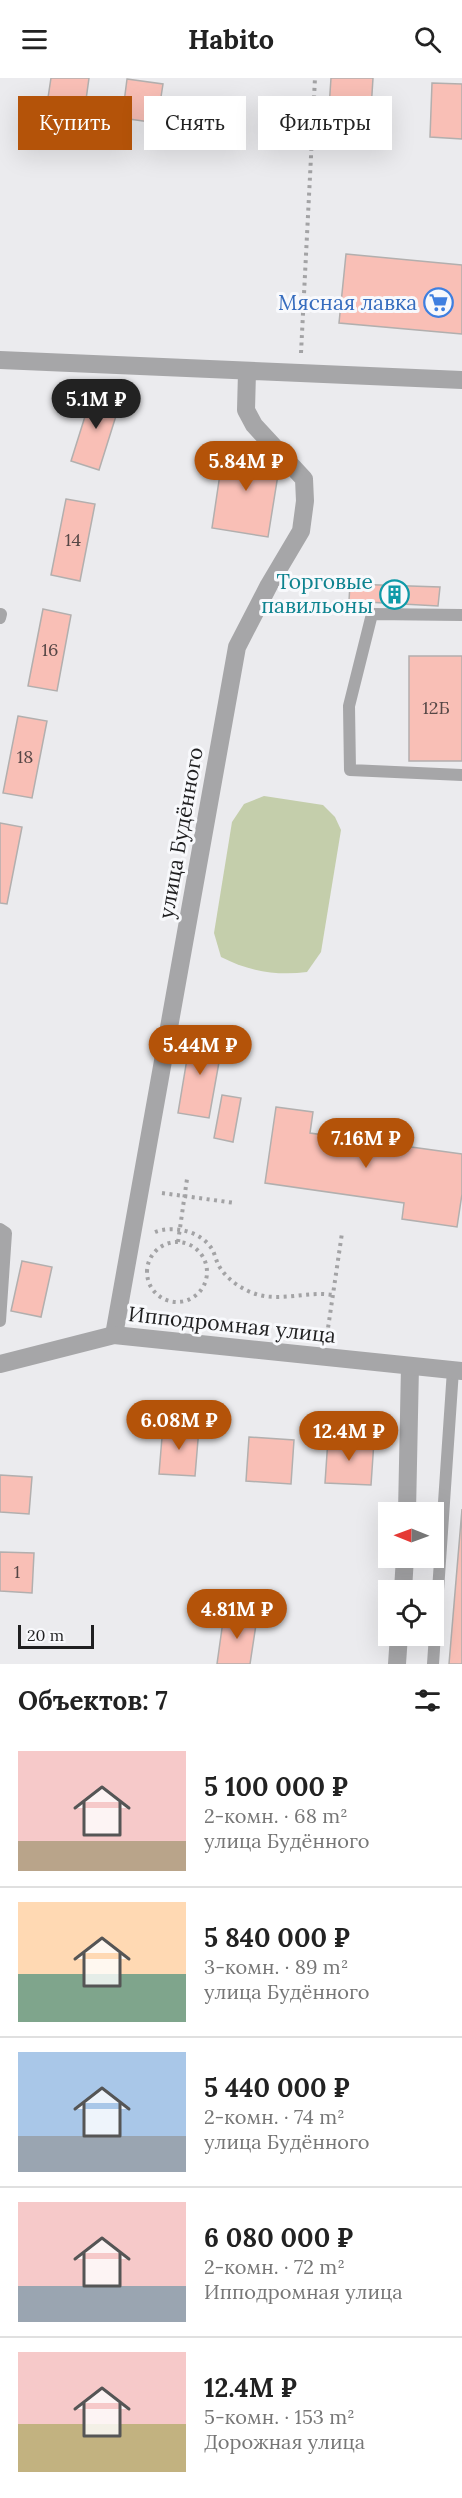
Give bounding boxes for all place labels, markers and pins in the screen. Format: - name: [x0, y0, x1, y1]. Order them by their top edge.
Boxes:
- supermarket icon: Мясная лавка: [422, 287, 454, 319]
- place label: Мясная лавка: [278, 289, 417, 316]
- pin: 5.1M ₽: [47, 379, 145, 430]
- pin: 5.84M ₽: [191, 441, 301, 492]
- place label: Торговые павильоны: [261, 568, 373, 619]
- building icon: Торговые павильоны: [378, 578, 410, 610]
- pin: 5.44M ₽: [145, 1025, 255, 1076]
- pin: 7.16M ₽: [311, 1118, 421, 1169]
- pin: 6.08M ₽: [124, 1400, 234, 1451]
- pin: 12.4M ₽: [294, 1411, 404, 1462]
- pin: 4.81M ₽: [182, 1589, 292, 1640]

